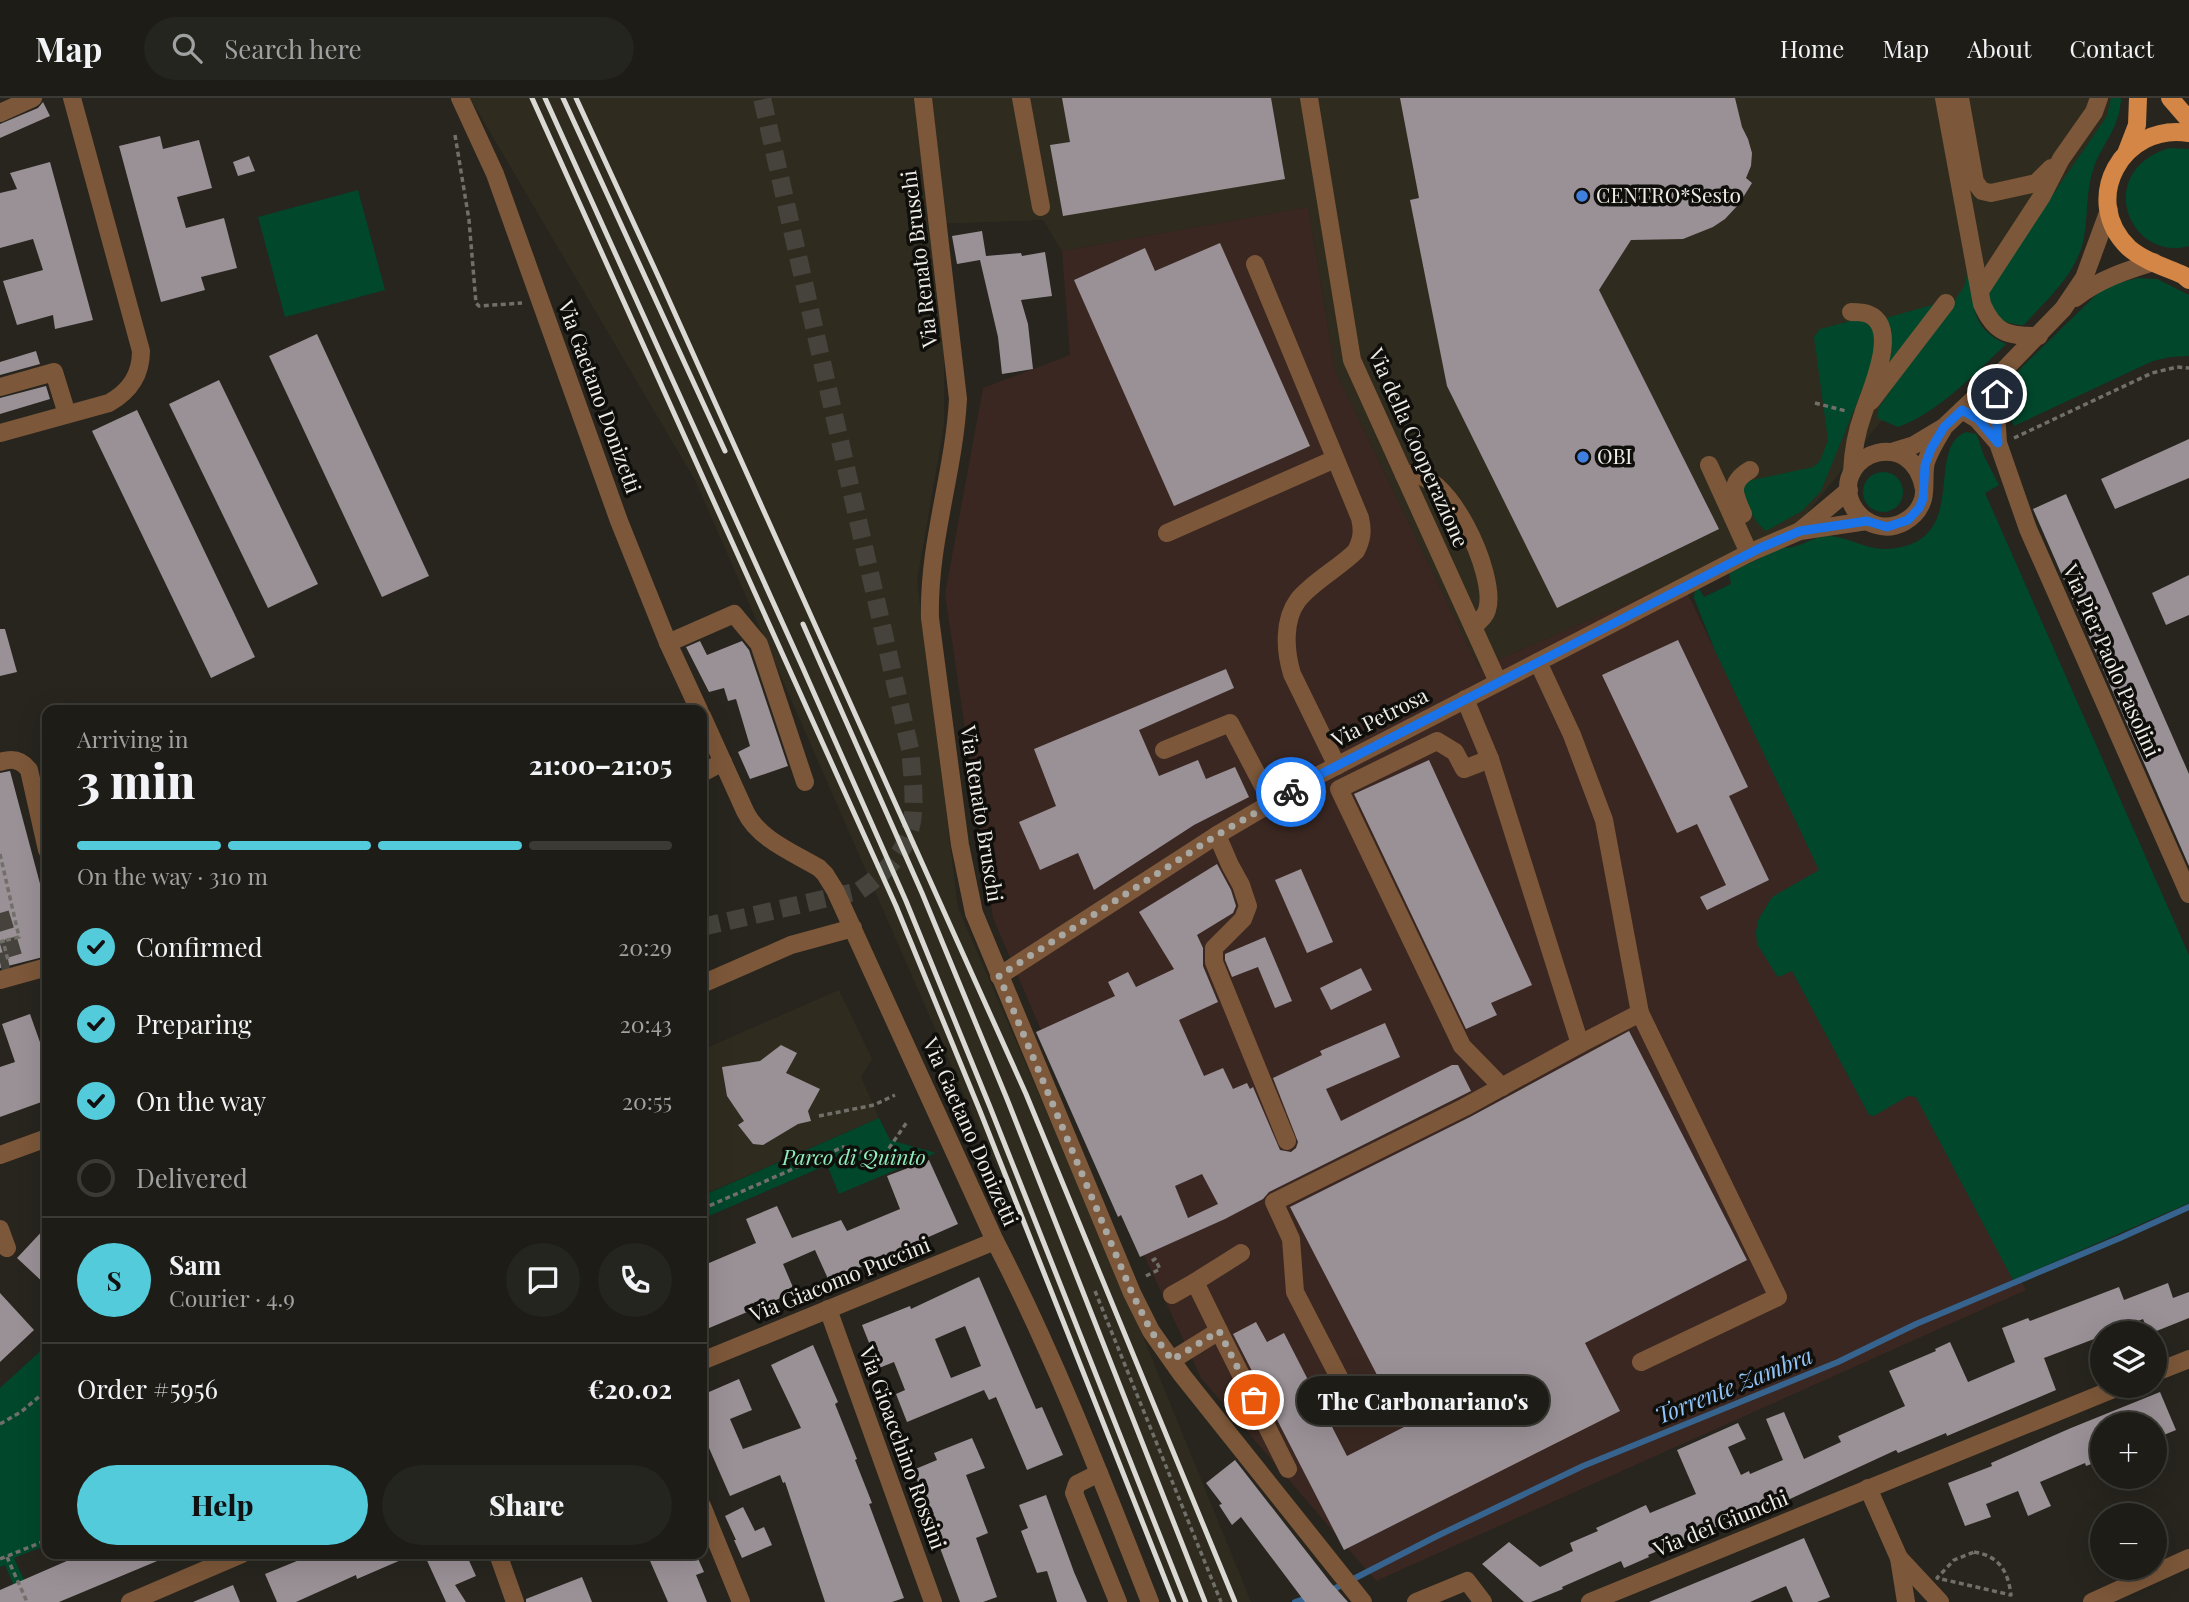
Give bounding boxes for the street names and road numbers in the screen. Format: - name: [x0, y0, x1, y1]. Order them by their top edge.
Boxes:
- street label: Via Renato Bruschi: [893, 169, 943, 350]
- street label: Via Gaetano Donizetti: [553, 295, 649, 497]
- street label: Via della Cooperazione: [1363, 342, 1476, 551]
- street label: Via Pier Paolo Pasolini: [2057, 559, 2168, 761]
- street label: Via Petrosa: [1325, 680, 1433, 753]
- street label: Via Renato Bruschi: [955, 722, 1011, 904]
- street label: Via Gaetano Donizetti: [917, 1032, 1026, 1230]
- street label: Via Giacomo Puccini: [744, 1229, 934, 1328]
- street label: Via Gioacchino Rossini: [854, 1341, 954, 1553]
- street label: Via dei Giunchi: [1648, 1482, 1792, 1562]

